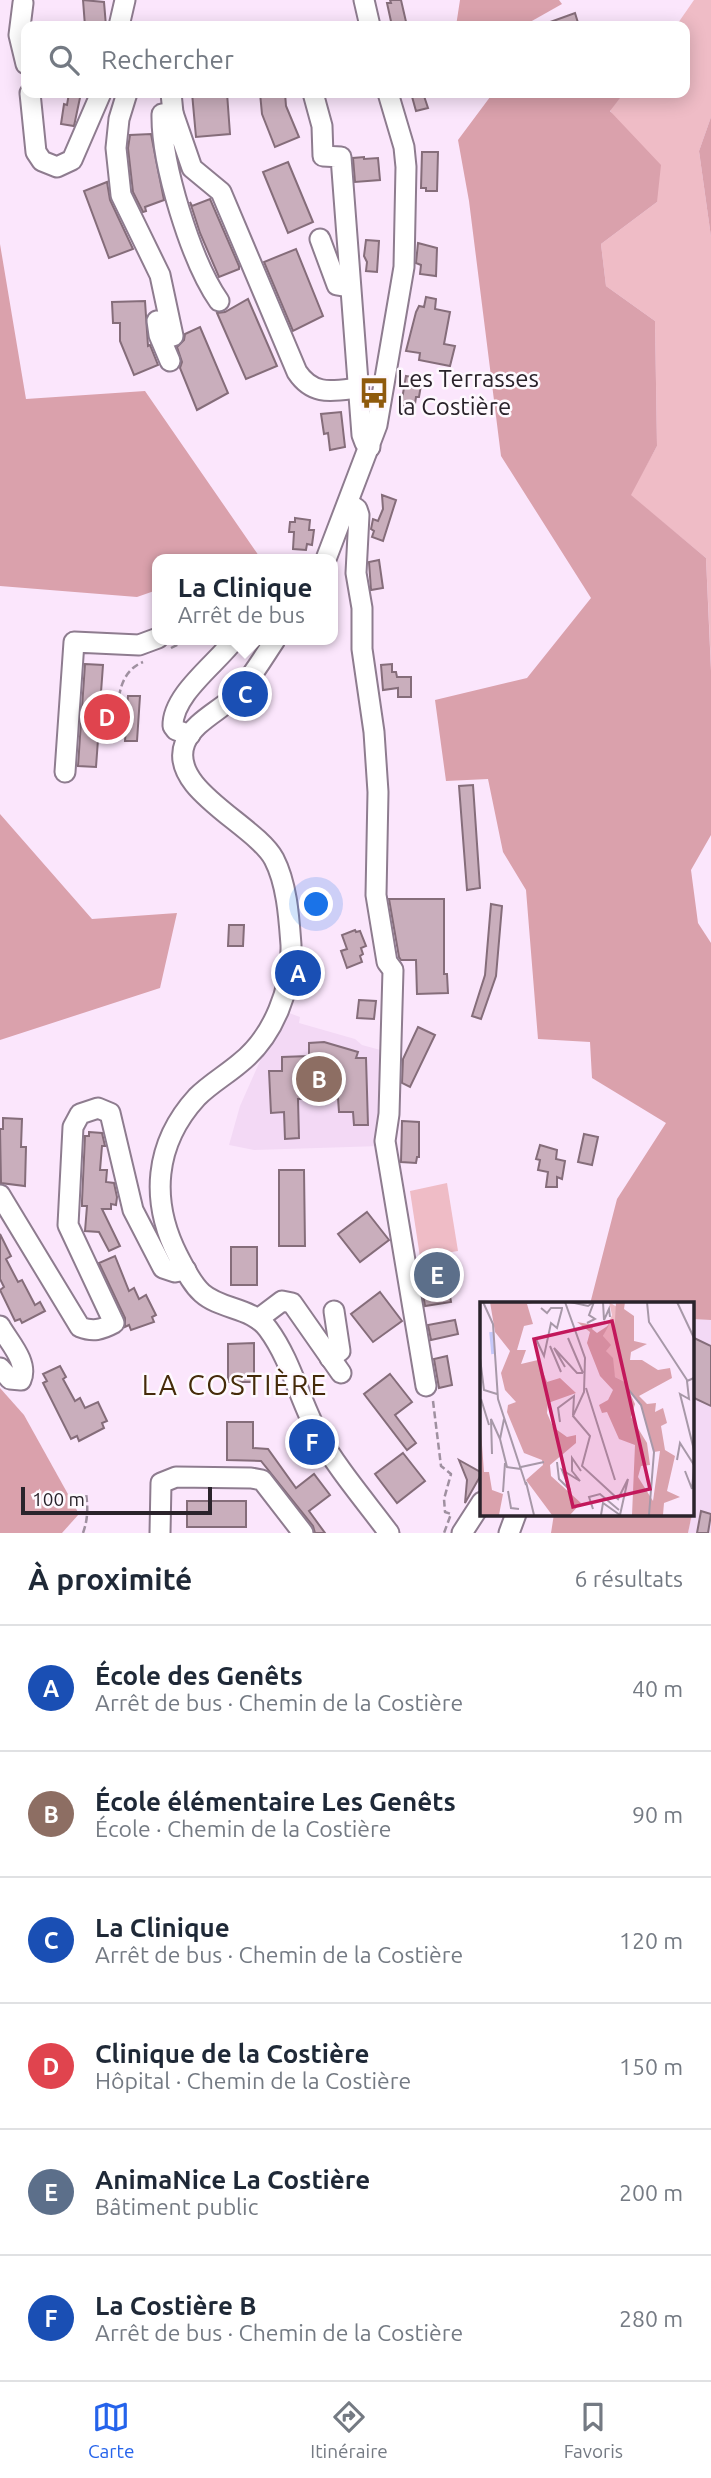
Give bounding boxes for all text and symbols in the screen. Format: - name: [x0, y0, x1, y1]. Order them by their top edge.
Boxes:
- search box: [21, 21, 690, 98]
- icon: search: [45, 41, 83, 79]
- text: Rechercher: [101, 45, 234, 74]
- place label: Les Terrasses la Costière: [397, 365, 539, 420]
- bus stop icon: Les Terrasses la Costière: [357, 376, 391, 410]
- popup: [152, 554, 338, 645]
- text: La Clinique: [178, 573, 312, 602]
- text: Arrêt de bus: [178, 602, 305, 627]
- pin: C: [222, 668, 268, 720]
- pin: D: [84, 691, 130, 743]
- your location: [299, 887, 333, 921]
- pin: A: [275, 947, 321, 999]
- pin: B: [296, 1053, 342, 1105]
- pin: E: [414, 1249, 460, 1301]
- inset map: [480, 1302, 694, 1516]
- district label: LA COSTIÈRE: [142, 1368, 328, 1400]
- pin: F: [289, 1416, 335, 1468]
- scale bar: [21, 1484, 212, 1516]
- text: 100 m: [32, 1488, 85, 1510]
- text: À proximité: [28, 1562, 192, 1596]
- text: 6 résultats: [574, 1566, 683, 1591]
- text: École des Genêts: [95, 1661, 303, 1690]
- text: A: [43, 1676, 59, 1701]
- text: 40 m: [632, 1676, 683, 1701]
- text: Arrêt de bus · Chemin de la Costière: [95, 1690, 463, 1715]
- text: École élémentaire Les Genêts: [95, 1787, 456, 1816]
- text: B: [43, 1802, 59, 1827]
- text: 90 m: [632, 1802, 683, 1827]
- text: École · Chemin de la Costière: [95, 1816, 391, 1841]
- text: La Clinique: [95, 1913, 230, 1942]
- text: C: [44, 1928, 58, 1953]
- text: 120 m: [619, 1928, 683, 1953]
- text: Arrêt de bus · Chemin de la Costière: [95, 1942, 463, 1967]
- text: Clinique de la Costière: [95, 2039, 369, 2068]
- text: D: [43, 2054, 59, 2079]
- text: 150 m: [619, 2054, 683, 2079]
- text: Hôpital · Chemin de la Costière: [95, 2068, 411, 2093]
- text: AnimaNice La Costière: [95, 2165, 370, 2194]
- text: E: [44, 2180, 58, 2205]
- text: 200 m: [619, 2180, 683, 2205]
- text: Bâtiment public: [95, 2194, 258, 2219]
- text: La Costière B: [95, 2291, 256, 2320]
- text: F: [45, 2306, 57, 2331]
- text: 280 m: [619, 2306, 683, 2331]
- text: Arrêt de bus · Chemin de la Costière: [95, 2320, 463, 2345]
- tab: Carte: [88, 2398, 134, 2462]
- tab: Itinéraire: [310, 2398, 388, 2462]
- tab: Favoris: [564, 2398, 623, 2462]

